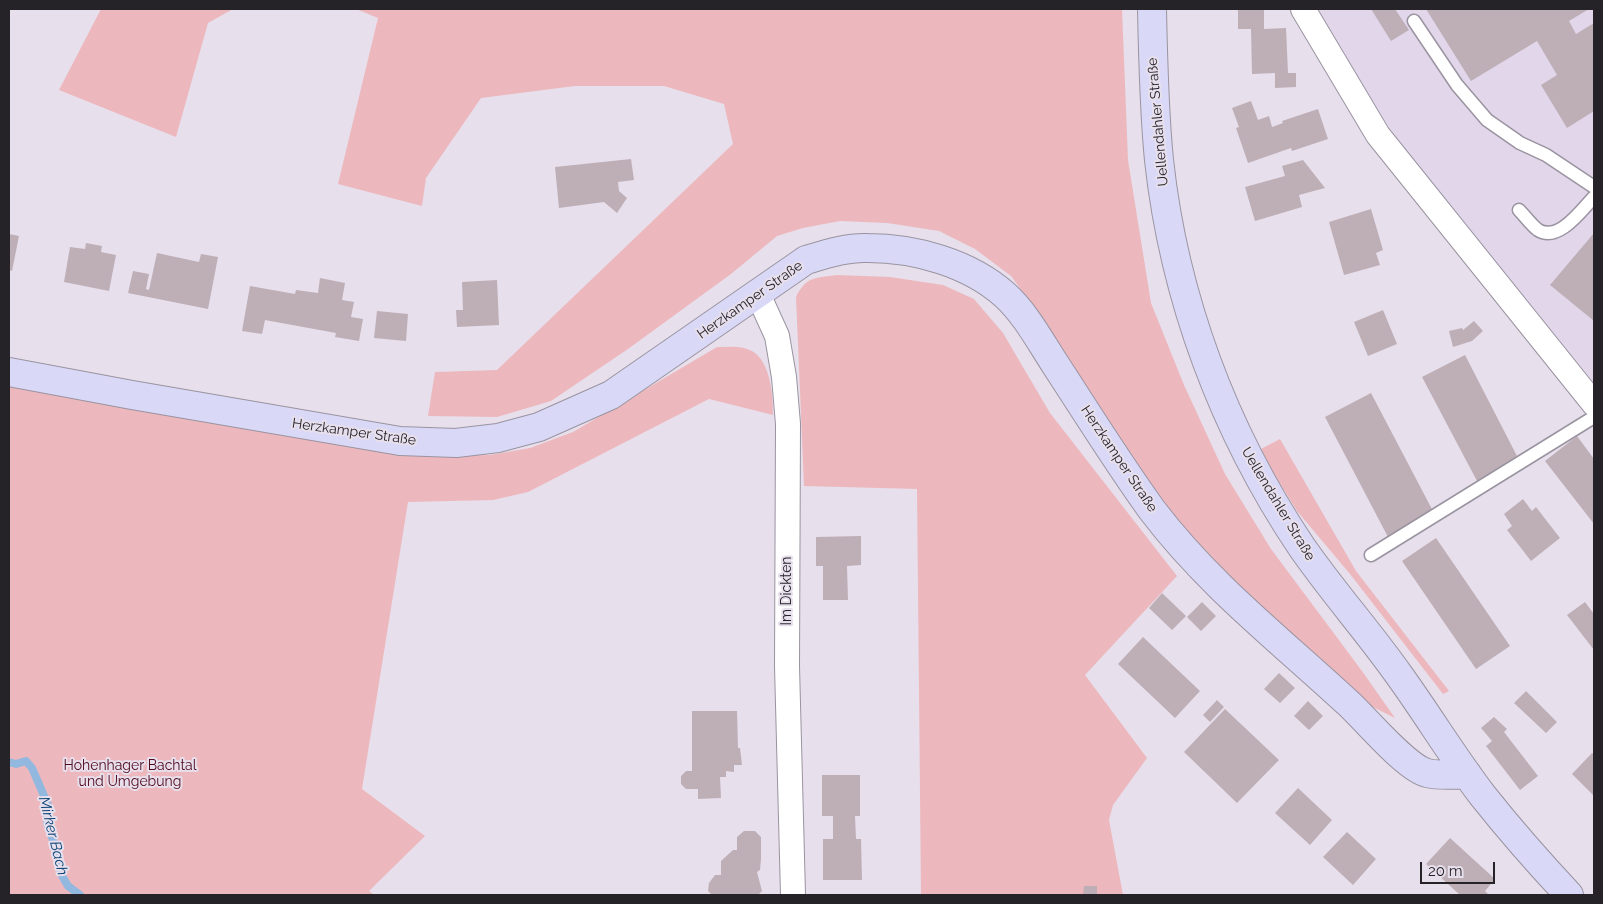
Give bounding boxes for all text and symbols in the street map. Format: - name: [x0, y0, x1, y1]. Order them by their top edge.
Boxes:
- street label: Uellendahler Straße: [1144, 57, 1172, 187]
- street label: Herzkamper Straße: [694, 257, 806, 343]
- street label: Herzkamper Straße: [1077, 402, 1161, 516]
- street label: Herzkamper Straße: [291, 415, 417, 449]
- street label: Uellendahler Straße: [1238, 444, 1318, 564]
- street label: Im Dickten: [779, 556, 795, 626]
- park label: Hohenhager Bachtal und Umgebung: [63, 758, 197, 790]
- water label: Mirker Bach: [35, 795, 71, 877]
- scale bar: [1423, 852, 1498, 884]
- text: 20 m: [1428, 862, 1463, 880]

